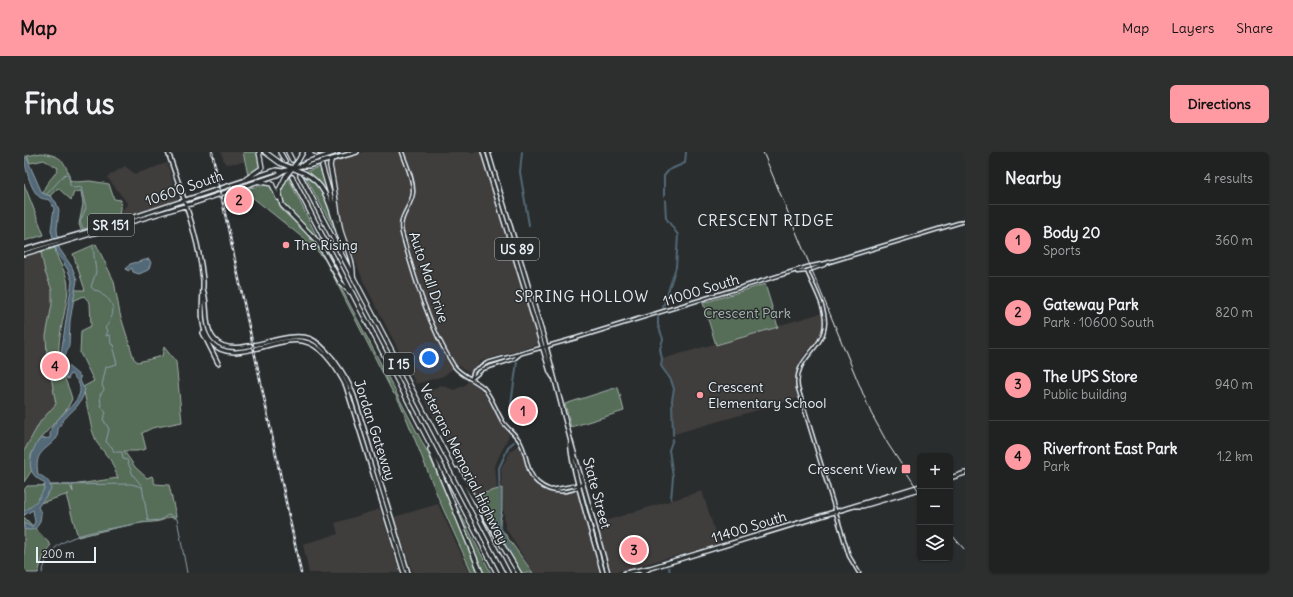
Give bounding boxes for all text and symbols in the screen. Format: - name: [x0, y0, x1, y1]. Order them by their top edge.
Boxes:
- text: Map: [20, 16, 57, 40]
- text: Map: [1122, 19, 1149, 37]
- text: Layers: [1171, 19, 1214, 37]
- text: Share: [1236, 19, 1273, 37]
- button: Directions: [1170, 85, 1269, 123]
- text: Find us: [24, 86, 115, 122]
- street label: 10600 South: [143, 166, 225, 210]
- text: Nearby: [1005, 167, 1061, 189]
- text: 4 results: [1204, 170, 1253, 187]
- pin: 2: [226, 185, 252, 215]
- district label: CRESCENT RIDGE: [697, 211, 835, 230]
- road number: SR 151: [88, 214, 134, 236]
- text: Body 20: [1043, 223, 1100, 242]
- street label: Auto Mall Drive: [405, 229, 453, 325]
- text: 1: [1015, 232, 1021, 249]
- text: 360 m: [1215, 232, 1253, 249]
- place label: The Rising: [294, 236, 358, 254]
- road number: US 89: [495, 238, 539, 260]
- marker: The Rising: [281, 240, 291, 250]
- text: Sports: [1043, 242, 1081, 259]
- street label: 11000 South: [661, 270, 741, 310]
- district label: SPRING HOLLOW: [515, 287, 649, 306]
- text: Gateway Park: [1043, 295, 1139, 314]
- park label: Crescent Park: [703, 304, 791, 322]
- text: 2: [1014, 304, 1022, 321]
- text: 820 m: [1215, 304, 1253, 321]
- text: Park · 10600 South: [1043, 314, 1154, 331]
- your location: [419, 348, 439, 368]
- pin: 4: [42, 351, 68, 381]
- road number: I 15: [384, 353, 414, 375]
- text: The UPS Store: [1043, 367, 1138, 386]
- text: 3: [1014, 376, 1022, 393]
- text: 940 m: [1215, 376, 1253, 393]
- street label: Jordan Gateway: [350, 377, 400, 483]
- place label: Crescent Elementary School: [708, 378, 826, 412]
- street label: Veterans Memorial Highway: [416, 381, 512, 547]
- text: Public building: [1043, 386, 1127, 403]
- marker: Crescent Elementary School: [695, 390, 705, 400]
- pin: 1: [510, 396, 536, 426]
- text: Riverfront East Park: [1043, 439, 1177, 458]
- text: 4: [1014, 448, 1022, 465]
- text: 1.2 km: [1217, 448, 1253, 465]
- map controls: [917, 453, 953, 561]
- button: +: [917, 453, 953, 489]
- street label: State Street: [579, 455, 615, 531]
- text: Park: [1043, 458, 1070, 475]
- place label: Crescent View: [808, 460, 897, 478]
- marker: Crescent View: [900, 463, 912, 475]
- button: −: [917, 489, 953, 525]
- street label: 11400 South: [709, 507, 789, 547]
- button: layers: [917, 525, 953, 561]
- pin: 3: [621, 535, 647, 565]
- scale bar: [36, 545, 96, 564]
- text: 200 m: [42, 547, 75, 561]

